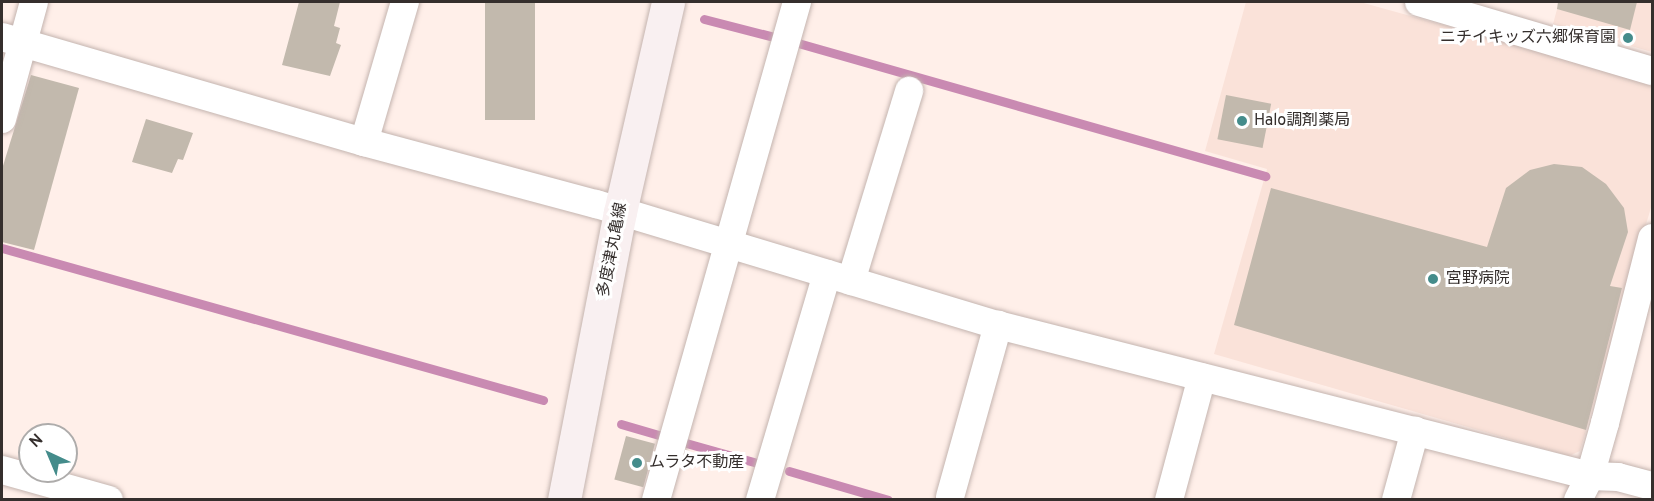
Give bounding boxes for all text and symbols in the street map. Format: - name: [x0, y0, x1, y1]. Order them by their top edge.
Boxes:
- place label: ニチイキッズ六郷保育園: [1440, 28, 1616, 48]
- marker: ニチイキッズ六郷保育園: [1621, 31, 1635, 45]
- place label: Halo調剤薬局: [1254, 111, 1350, 131]
- marker: Halo調剤薬局: [1235, 114, 1249, 128]
- street label: 多度津丸亀線: [594, 201, 632, 299]
- place label: 宮野病院: [1446, 269, 1510, 289]
- marker: 宮野病院: [1424, 270, 1442, 288]
- north arrow: [18, 423, 78, 483]
- text: N: [26, 430, 48, 453]
- place label: ムラタ不動産: [649, 453, 745, 473]
- marker: ムラタ不動産: [630, 456, 644, 470]

